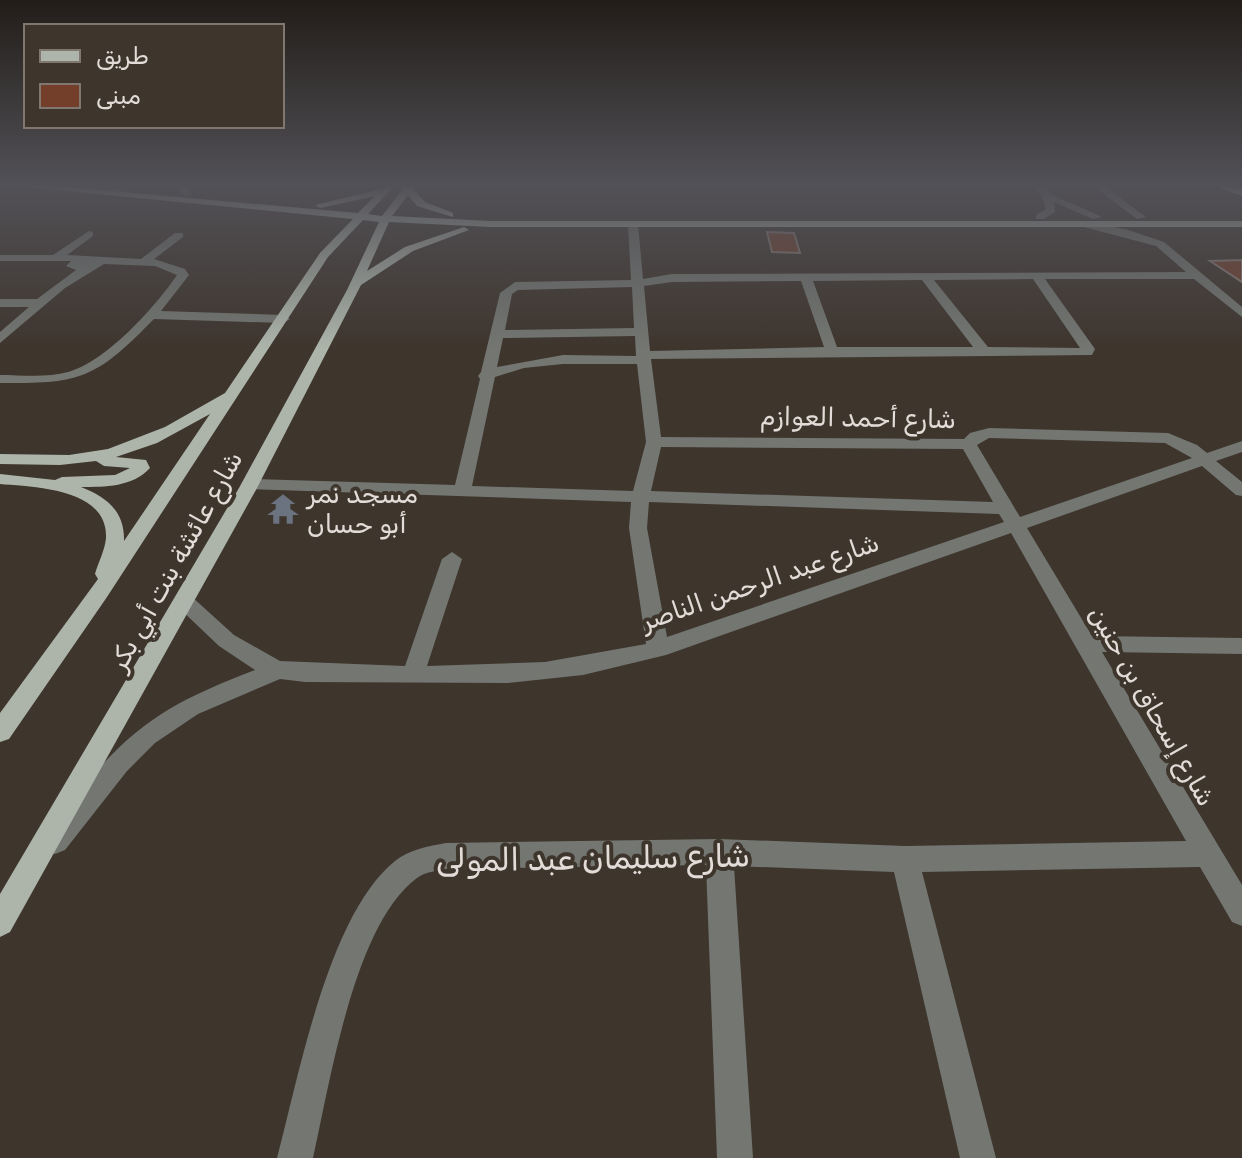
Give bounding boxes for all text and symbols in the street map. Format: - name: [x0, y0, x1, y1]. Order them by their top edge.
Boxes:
- legend: [24, 24, 284, 128]
- text: طريق: [96, 42, 149, 70]
- text: مبنى: [96, 82, 141, 110]
- street label: شارع أحمد العوازم: [760, 401, 956, 437]
- street label: شارع عائشة بنت أبي بكر: [102, 446, 253, 680]
- place label: مسجد نمر أبو حسان: [305, 479, 418, 540]
- temple icon: مسجد نمر أبو حسان: [266, 492, 300, 526]
- street label: شارع عبد الرحمن الناصر: [635, 527, 884, 640]
- street label: شارع إسحاق بن حنين: [1080, 600, 1222, 813]
- street label: شارع سليمان عبد المولى: [436, 836, 751, 883]

